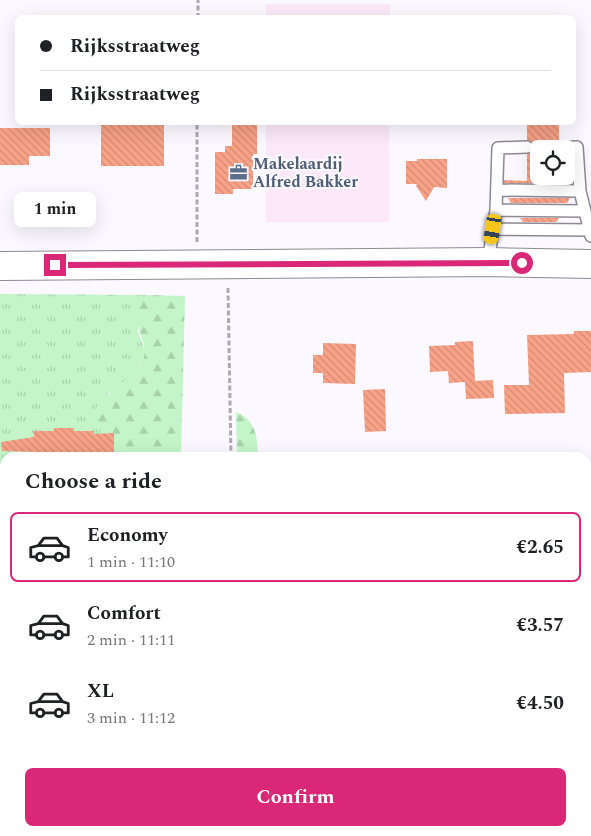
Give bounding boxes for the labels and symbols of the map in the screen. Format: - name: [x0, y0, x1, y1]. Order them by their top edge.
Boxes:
- place label: Makelaardij Alfred Bakker: [253, 152, 358, 194]
- office icon: Makelaardij Alfred Bakker: [229, 163, 249, 183]
- callout: 1 min: [14, 192, 96, 228]
- car: [483, 213, 502, 245]
- route start: [511, 252, 533, 274]
- route end: [44, 254, 66, 276]

